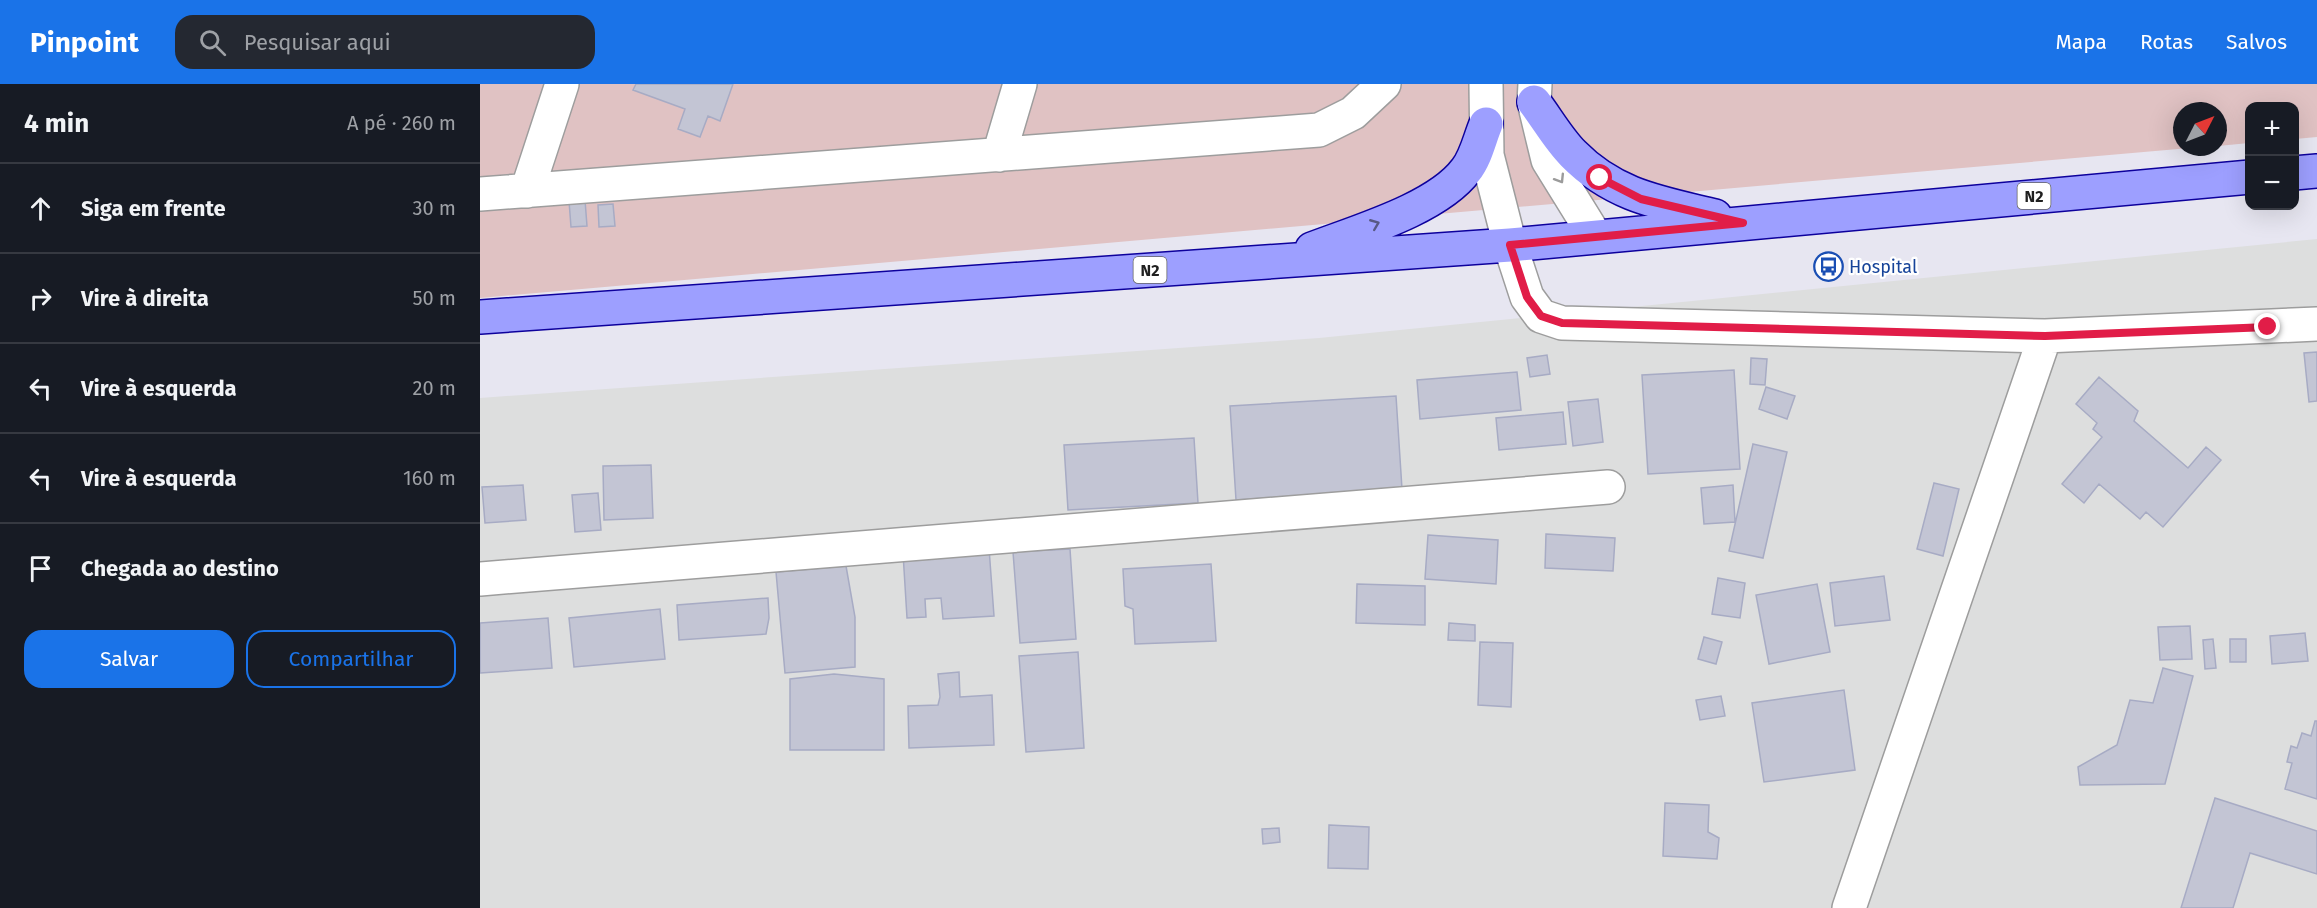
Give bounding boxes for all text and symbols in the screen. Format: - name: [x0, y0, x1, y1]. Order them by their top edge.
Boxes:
- search box: [175, 15, 595, 69]
- text: Pinpoint: [30, 26, 139, 59]
- icon: search: [196, 26, 229, 59]
- text: Pesquisar aqui: [244, 29, 391, 56]
- text: Mapa: [2056, 29, 2107, 55]
- text: Rotas: [2140, 29, 2193, 55]
- text: Salvos: [2226, 29, 2287, 55]
- north arrow: [2173, 102, 2227, 156]
- map controls: [2245, 102, 2299, 210]
- button: +: [2245, 102, 2299, 156]
- text: 4 min: [24, 108, 89, 139]
- text: A pé · 260 m: [347, 111, 456, 135]
- button: −: [2245, 156, 2299, 210]
- route start: [1586, 164, 1612, 190]
- one-way arrow: [1553, 173, 1565, 183]
- road number: N2: [2018, 183, 2050, 209]
- icon: ahead: [24, 192, 57, 225]
- text: Siga em frente: [81, 195, 226, 222]
- text: 30 m: [412, 196, 456, 220]
- one-way arrow: [1369, 219, 1380, 231]
- bus stop icon: Hospital: [1812, 251, 1844, 283]
- place label: Hospital: [1849, 256, 1917, 278]
- road number: N2: [1134, 257, 1166, 283]
- icon: right: [24, 282, 57, 315]
- text: Vire à direita: [81, 285, 209, 312]
- text: 50 m: [412, 286, 456, 310]
- route end: [2254, 313, 2280, 339]
- icon: left: [24, 372, 57, 405]
- text: Vire à esquerda: [81, 375, 237, 402]
- text: 20 m: [413, 376, 456, 400]
- icon: left: [24, 462, 57, 495]
- text: Vire à esquerda: [81, 465, 237, 492]
- text: 160 m: [403, 466, 456, 490]
- icon: arrive: [24, 552, 57, 585]
- text: Chegada ao destino: [81, 555, 279, 582]
- button: Salvar: [24, 630, 234, 688]
- button: Compartilhar: [246, 630, 456, 688]

